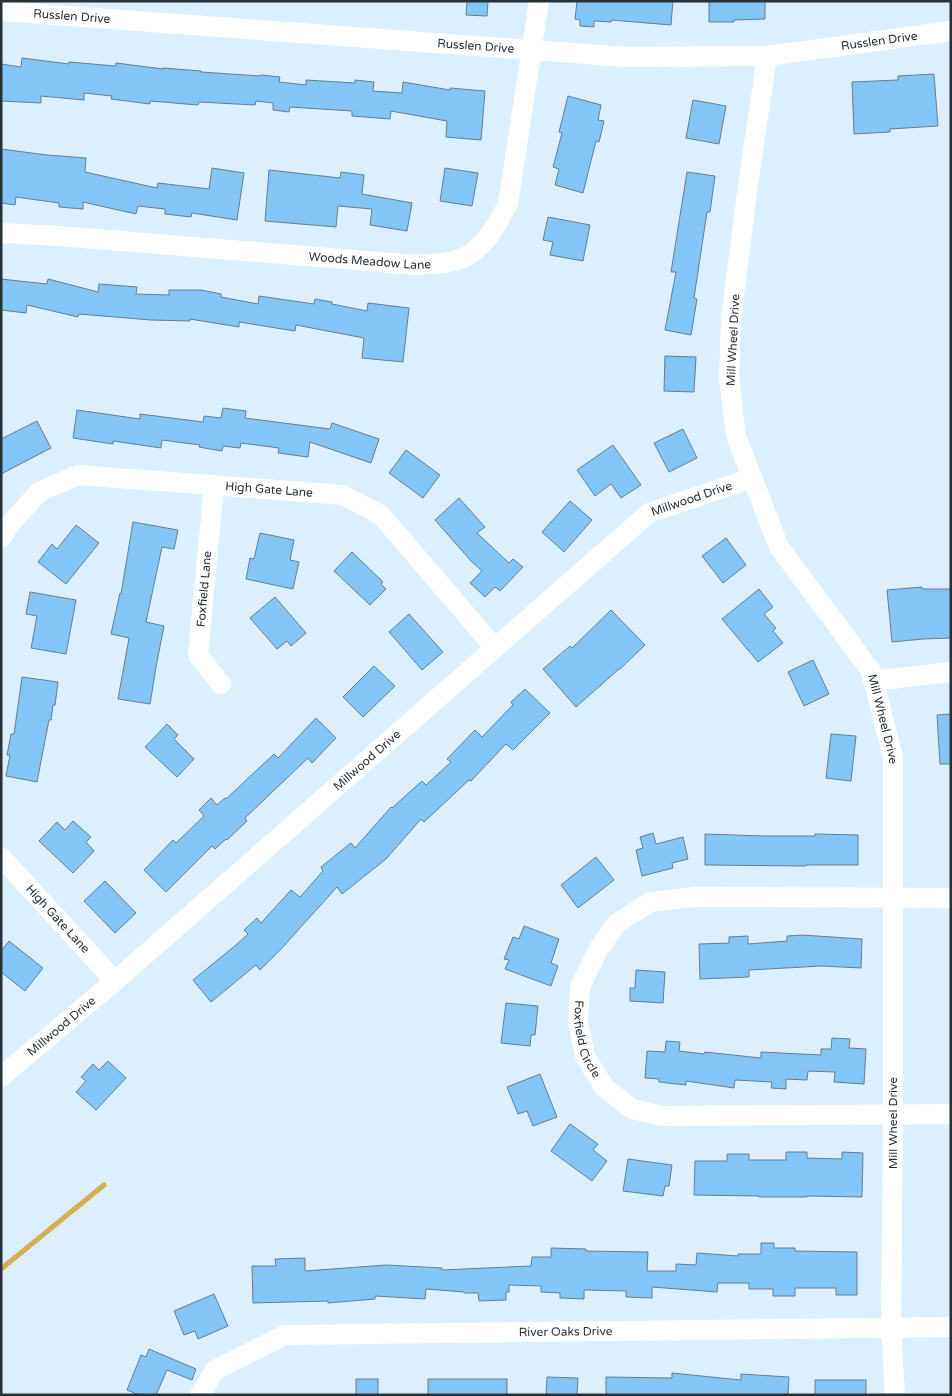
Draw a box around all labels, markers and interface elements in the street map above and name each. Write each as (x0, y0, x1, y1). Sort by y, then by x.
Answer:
street label: Russlen Drive (33, 6, 111, 26)
street label: Russlen Drive (840, 29, 919, 53)
street label: Russlen Drive (437, 36, 515, 56)
street label: Woods Meadow Lane (308, 249, 432, 272)
street label: Mill Wheel Drive (724, 293, 742, 386)
street label: Millwood Drive (649, 478, 734, 519)
street label: High Gate Lane (225, 479, 314, 500)
street label: Foxfield Lane (194, 550, 214, 628)
street label: Mill Wheel Drive (865, 673, 900, 764)
street label: Millwood Drive (330, 727, 404, 793)
street label: High Gate Lane (23, 882, 93, 956)
street label: Millwood Drive (24, 993, 99, 1059)
street label: Foxfield Circle (571, 1000, 604, 1080)
street label: Mill Wheel Drive (886, 1077, 900, 1169)
street label: River Oaks Drive (519, 1324, 613, 1339)

